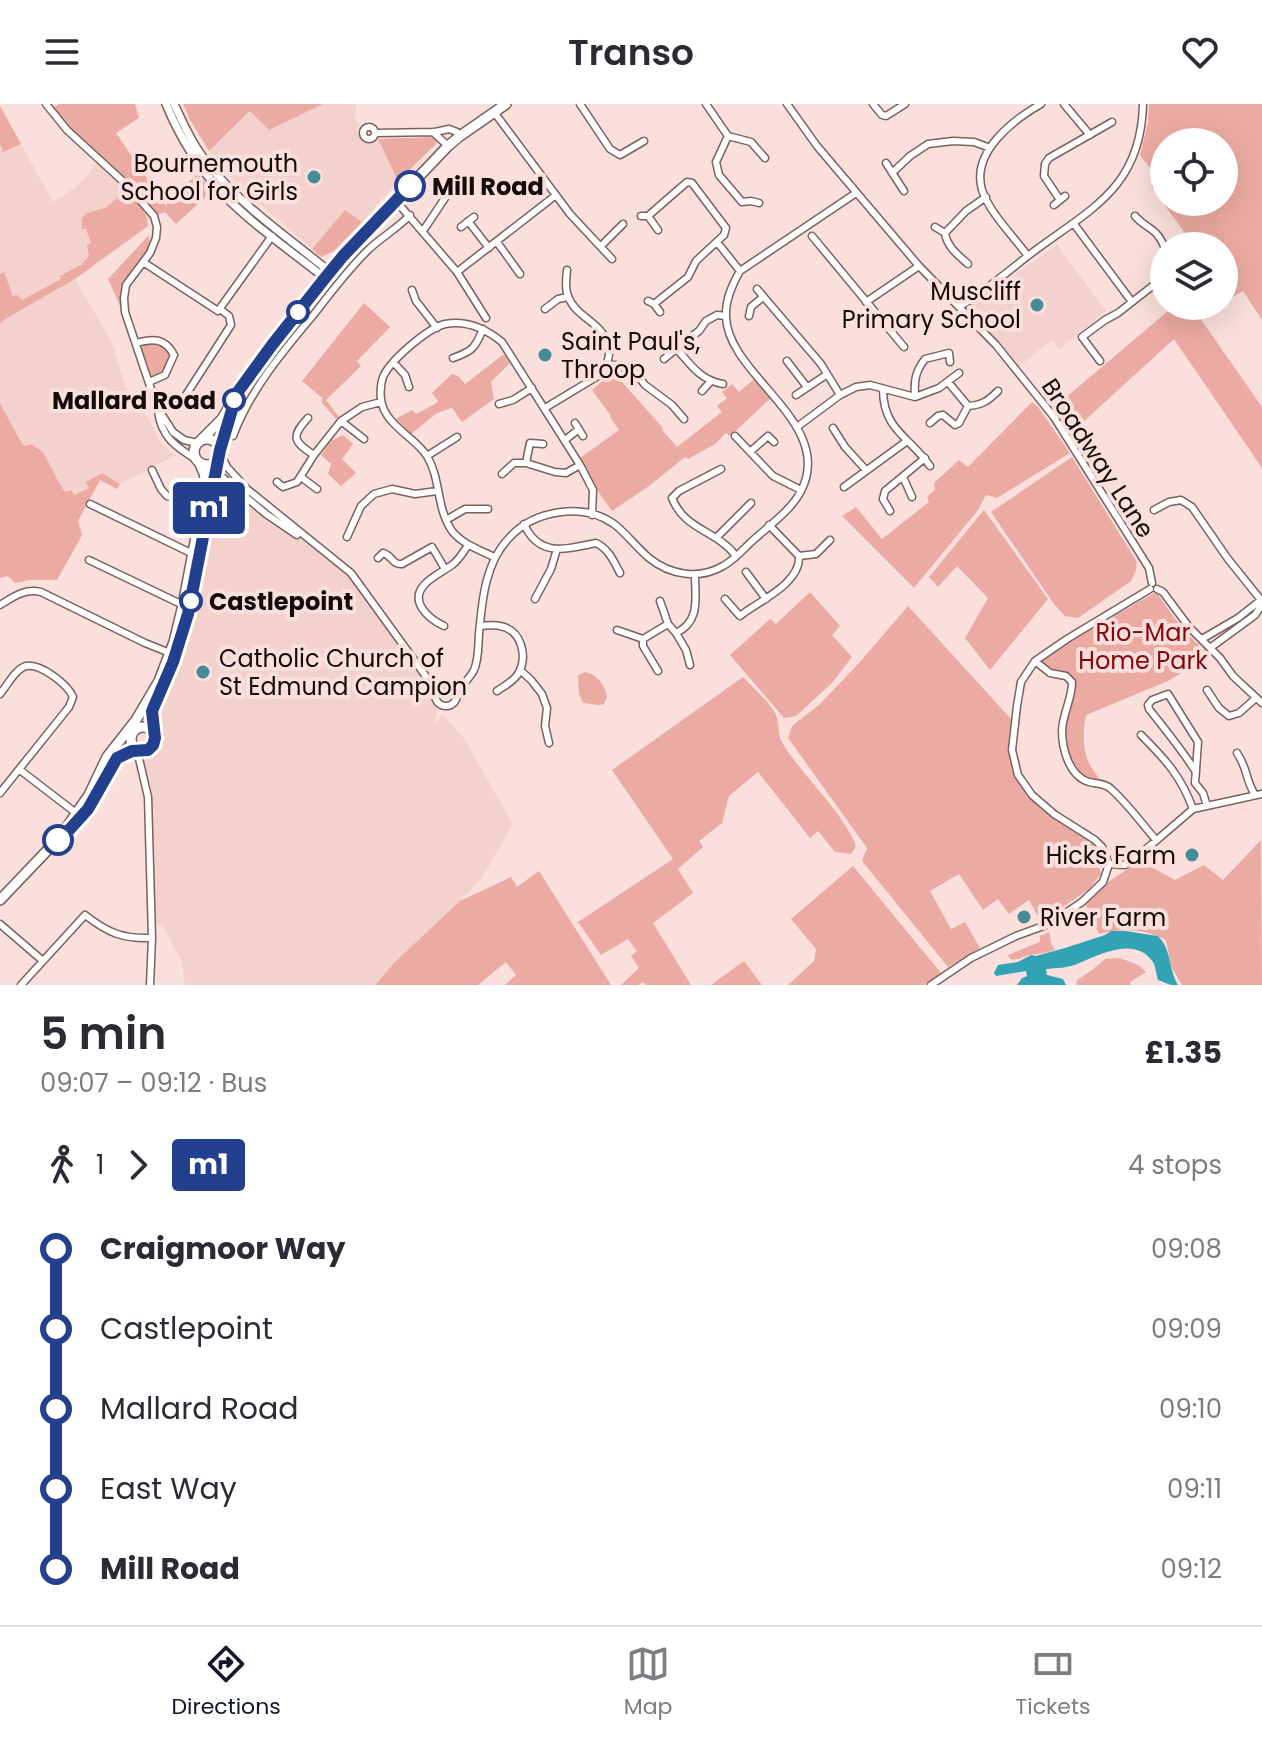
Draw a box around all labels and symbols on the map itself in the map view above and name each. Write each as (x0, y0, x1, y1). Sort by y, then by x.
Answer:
place label: Bournemouth School for Girls (120, 147, 298, 208)
marker: Bournemouth School for Girls (305, 168, 323, 186)
place label: Mill Road (432, 170, 544, 203)
marker: Mill Road (395, 171, 425, 201)
place label: Muscliff Primary School (842, 275, 1021, 336)
marker: Muscliff Primary School (1028, 296, 1046, 314)
unlabelled marker (287, 301, 309, 323)
place label: Saint Paul's, Throop (561, 325, 700, 386)
marker: Saint Paul's, Throop (536, 346, 554, 364)
street label: Broadway Lane (1034, 372, 1162, 544)
place label: Mallard Road (52, 384, 216, 417)
marker: Mallard Road (223, 389, 245, 411)
line badge: m1 (173, 482, 245, 534)
place label: Castlepoint (209, 585, 353, 618)
marker: Castlepoint (180, 590, 202, 612)
park label: Rio-Mar Home Park (1078, 616, 1208, 677)
place label: Catholic Church of St Edmund Campion (219, 642, 467, 703)
marker: Catholic Church of St Edmund Campion (194, 663, 212, 681)
unlabelled marker (43, 825, 73, 855)
place label: Hicks Farm (1046, 839, 1176, 872)
marker: Hicks Farm (1183, 846, 1201, 864)
place label: River Farm (1040, 901, 1166, 934)
marker: River Farm (1015, 908, 1033, 926)

